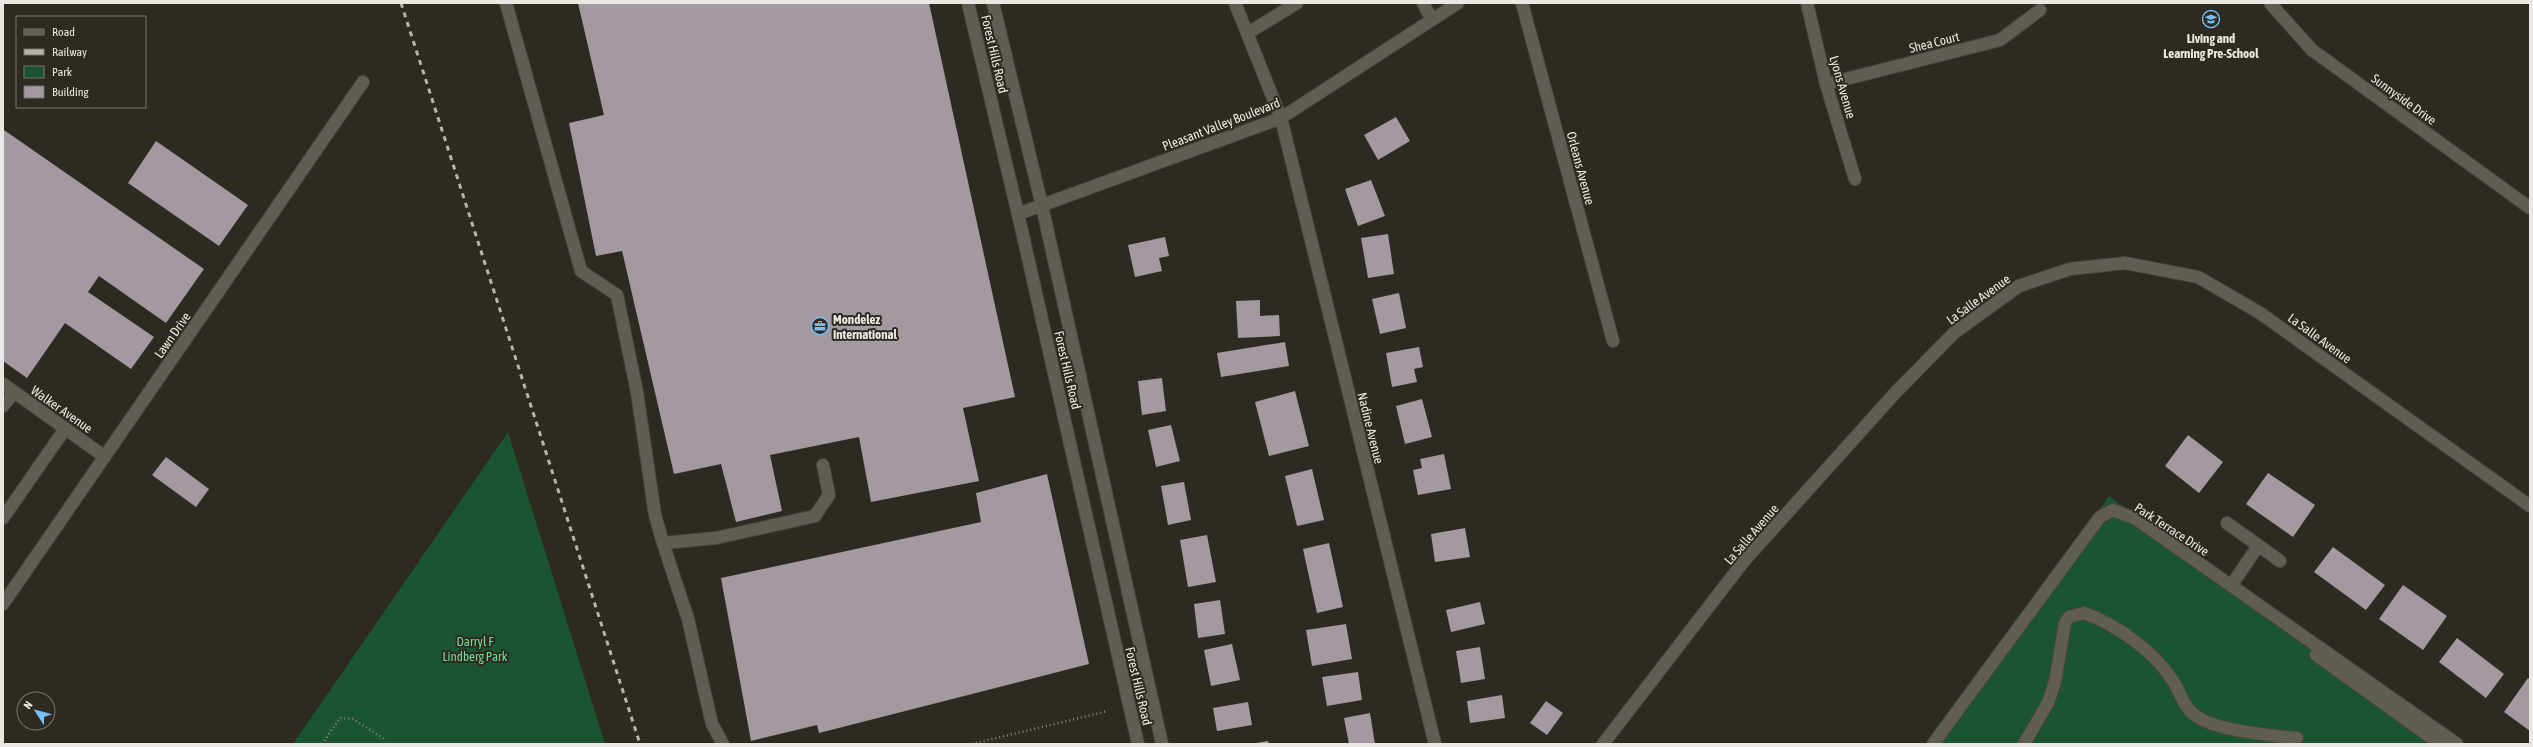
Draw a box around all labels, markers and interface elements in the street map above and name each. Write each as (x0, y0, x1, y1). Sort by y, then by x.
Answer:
school or university icon: Living and Learning Pre-School (2201, 9, 2221, 29)
street label: Forest Hills Road (978, 14, 1011, 95)
legend (16, 16, 146, 108)
text: Road (52, 25, 75, 39)
street label: Shea Court (1907, 29, 1961, 56)
place label: Living and Learning Pre-School (2163, 31, 2259, 61)
text: Railway (52, 45, 87, 59)
street label: Lyons Avenue (1826, 54, 1859, 120)
text: Park (52, 65, 73, 79)
street label: Sunnyside Drive (2368, 71, 2439, 128)
text: Building (52, 85, 90, 99)
street label: Pleasant Valley Boulevard (1160, 95, 1282, 154)
street label: Orleans Avenue (1564, 130, 1598, 207)
street label: La Salle Avenue (1944, 271, 2013, 327)
street label: Lawn Drive (151, 310, 194, 361)
street label: La Salle Avenue (2285, 310, 2354, 367)
place label: Mondelez International (833, 312, 898, 342)
office icon: Mondelez International (810, 316, 830, 336)
street label: Forest Hills Road (1051, 330, 1084, 411)
street label: Walker Avenue (28, 383, 95, 436)
street label: Nadine Avenue (1354, 391, 1387, 465)
street label: Park Terrace Drive (2132, 500, 2212, 559)
street label: La Salle Avenue (1721, 501, 1782, 567)
park label: Darryl F Lindberg Park (442, 634, 508, 664)
street label: Forest Hills Road (1122, 646, 1155, 727)
north arrow (16, 691, 56, 731)
text: N (21, 699, 35, 711)

